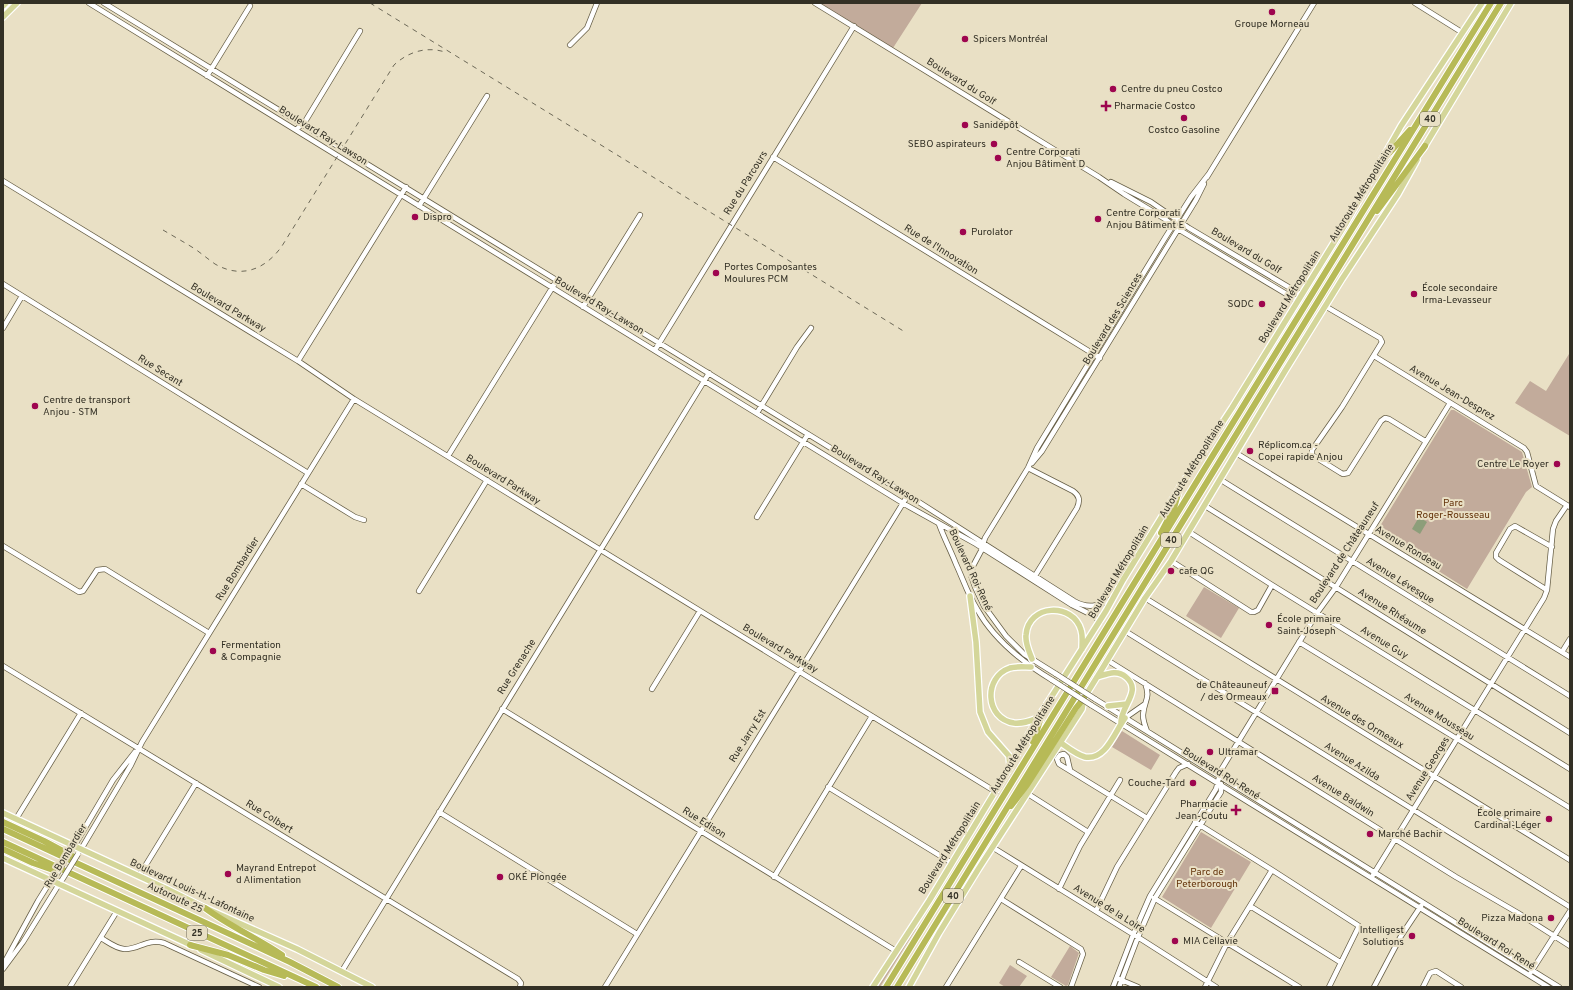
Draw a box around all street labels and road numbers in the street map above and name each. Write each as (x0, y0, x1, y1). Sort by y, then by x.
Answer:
street label: Boulevard du Golf (924, 55, 999, 109)
street label: Boulevard Ray-Lawson (276, 103, 370, 169)
road number: 40 (1420, 112, 1440, 126)
street label: Autoroute Métropolitaine (1327, 142, 1397, 244)
street label: Rue du Parcours (721, 148, 771, 218)
street label: Rue de l'Innovation (901, 222, 981, 278)
street label: Boulevard du Golf (1209, 225, 1284, 277)
street label: Boulevard Métropolitain (1256, 248, 1324, 346)
street label: Boulevard des Sciences (1080, 270, 1146, 367)
street label: Boulevard Ray-Lawson (552, 274, 646, 338)
street label: Boulevard Parkway (188, 280, 268, 336)
street label: Rue Secant (135, 352, 185, 390)
street label: Avenue Jean-Desprez (1407, 362, 1497, 424)
street label: Autoroute Métropolitaine (1157, 418, 1227, 520)
street label: Boulevard Ray-Lawson (828, 442, 922, 508)
street label: Boulevard Parkway (463, 452, 543, 508)
street label: Boulevard de Châteauneuf (1307, 499, 1383, 606)
street label: Boulevard Métropolitain (1086, 523, 1152, 621)
street label: Avenue Rondeau (1372, 523, 1444, 573)
street label: Boulevard Roi-René (945, 527, 995, 613)
road number: 40 (1161, 533, 1181, 547)
street label: Rue Bombardier (213, 535, 263, 603)
street label: Avenue Lévesque (1363, 555, 1437, 607)
street label: Avenue Rhéaume (1355, 586, 1429, 638)
street label: Boulevard Parkway (740, 621, 820, 677)
street label: Avenue Guy (1358, 624, 1410, 662)
street label: Rue Grenache (495, 637, 539, 697)
street label: Avenue Mousseau (1401, 690, 1477, 744)
street label: Avenue des Ormeaux (1318, 692, 1406, 752)
street label: Autoroute Métropolitaine (988, 694, 1058, 796)
street label: Rue Jarry Est (727, 707, 770, 765)
street label: Avenue Georges (1403, 734, 1453, 803)
street label: Avenue Azilda (1322, 740, 1382, 784)
street label: Boulevard Roi-René (1180, 745, 1262, 803)
street label: Avenue Baldwin (1309, 772, 1377, 820)
street label: Rue Colbert (243, 797, 295, 837)
street label: Boulevard Métropolitain (916, 799, 984, 897)
street label: Rue Edison (680, 804, 728, 842)
street label: Rue Bombardier (42, 821, 90, 891)
street label: Boulevard Louis-H.-Lafontaine (128, 856, 256, 926)
street label: Autoroute 25 (145, 879, 205, 917)
street label: Avenue de la Loire (1071, 882, 1147, 936)
road number: 40 (943, 889, 963, 903)
street label: Boulevard Roi-René (1455, 915, 1537, 973)
road number: 25 (187, 926, 207, 940)

